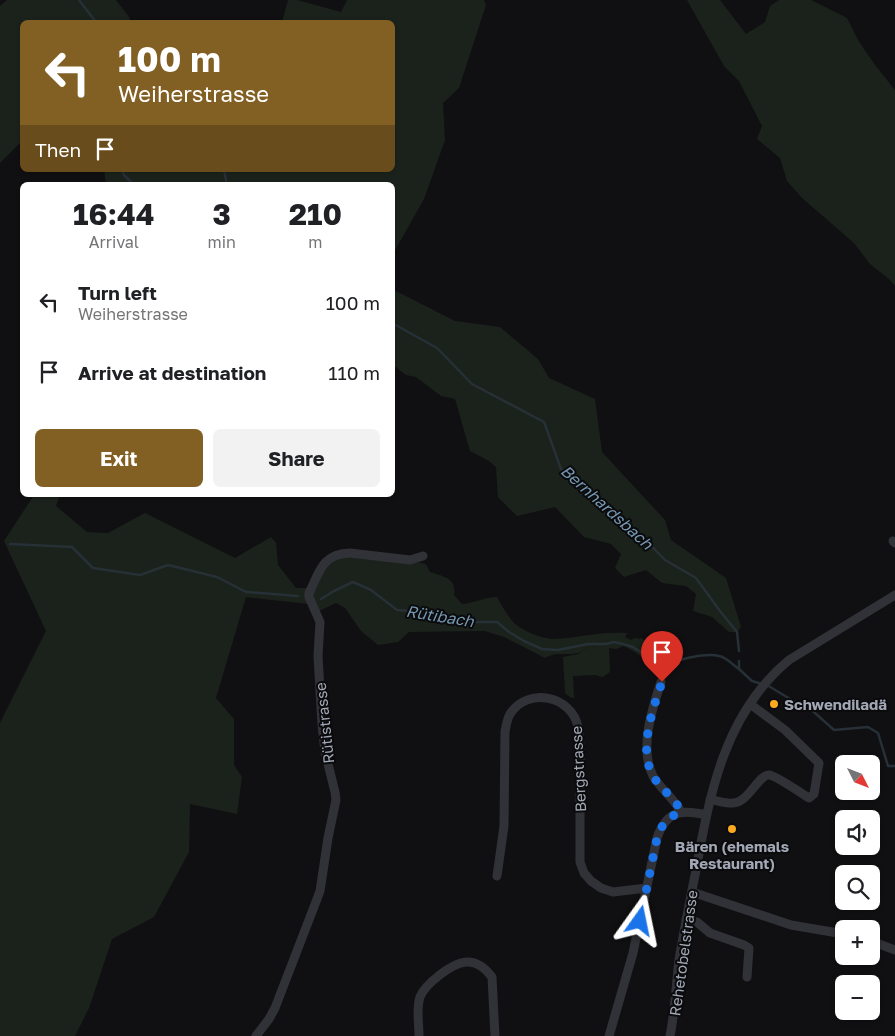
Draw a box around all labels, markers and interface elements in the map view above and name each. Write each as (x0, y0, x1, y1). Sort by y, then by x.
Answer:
text: 100 m (118, 38, 221, 80)
icon: left (35, 40, 100, 105)
text: Weiherstrasse (118, 80, 269, 107)
icon: arrive (91, 135, 119, 163)
text: Then (35, 138, 81, 161)
text: 16:44 (73, 196, 155, 232)
text: 3 (213, 196, 231, 232)
text: 210 (289, 196, 342, 232)
text: Arrival (89, 232, 139, 252)
text: min (208, 232, 236, 252)
text: m (308, 232, 322, 252)
text: Turn left (78, 281, 157, 304)
icon: left (35, 288, 63, 316)
text: 100 m (326, 291, 380, 314)
text: Weiherstrasse (78, 304, 188, 324)
icon: arrive (35, 358, 63, 386)
text: Arrive at destination (78, 361, 266, 384)
text: 110 m (328, 361, 380, 384)
button: Exit (35, 429, 203, 487)
button: Share (213, 429, 380, 487)
water label: Bernhardsbach (557, 460, 658, 554)
water label: Rütibach (405, 601, 476, 631)
pin (641, 631, 683, 682)
icon: arrive (648, 638, 676, 666)
street label: Rütistrasse (311, 681, 337, 765)
place label: Schwendiladä (784, 695, 887, 713)
marker: Schwendiladä (768, 698, 780, 710)
street label: Bergstrasse (567, 725, 589, 813)
north arrow (835, 755, 880, 800)
map controls (835, 755, 880, 1020)
button: sound (835, 810, 880, 855)
marker: Bären (ehemals Restaurant) (726, 823, 738, 835)
place label: Bären (ehemals Restaurant) (675, 837, 789, 872)
button: search (835, 865, 880, 910)
street label: Rehetobelstrasse (665, 889, 701, 1017)
position arrow (613, 894, 665, 946)
button: + (835, 920, 880, 965)
button: − (835, 975, 880, 1020)

